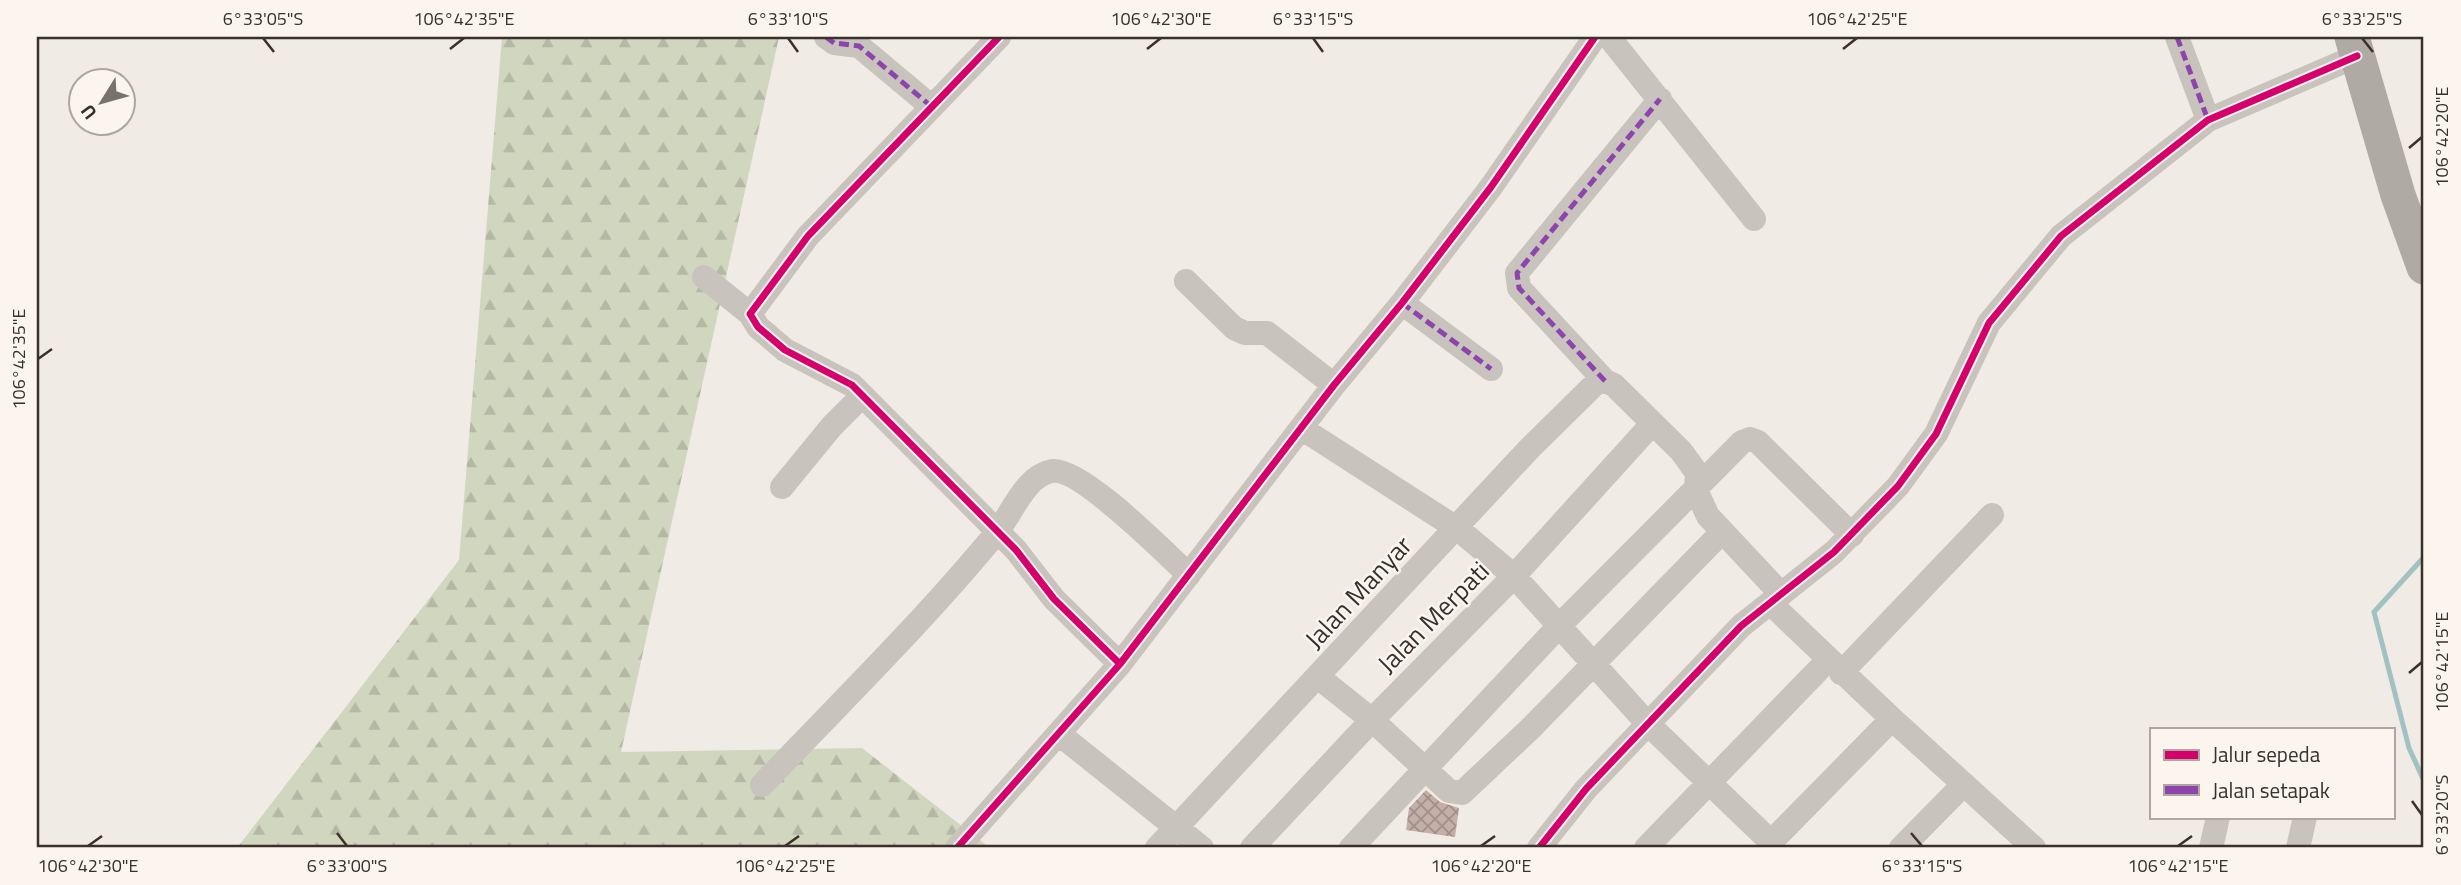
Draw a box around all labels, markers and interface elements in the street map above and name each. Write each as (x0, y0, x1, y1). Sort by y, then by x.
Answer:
text: 6°33'05"S (223, 5, 303, 32)
text: 106°42'35"E (413, 5, 515, 32)
text: 6°33'10"S (748, 5, 828, 32)
text: 106°42'30"E (1110, 5, 1212, 32)
text: 6°33'15"S (1273, 5, 1353, 32)
text: 106°42'25"E (1806, 5, 1908, 32)
text: 6°33'25"S (2322, 5, 2402, 32)
north arrow (66, 66, 136, 136)
text: 106°42'20"E (2428, 86, 2455, 188)
text: U (73, 99, 103, 126)
text: 106°42'35"E (5, 308, 32, 410)
street label: Jalan Manyar (1295, 527, 1421, 657)
street label: Jalan Merpati (1368, 552, 1498, 682)
text: 106°42'15"E (2428, 611, 2455, 713)
legend (2150, 728, 2394, 818)
text: Jalur sepeda (2212, 738, 2321, 770)
text: Jalan setapak (2212, 774, 2330, 806)
text: 6°33'20"S (2428, 775, 2455, 855)
text: 106°42'30"E (37, 852, 139, 879)
text: 6°33'00"S (307, 852, 387, 879)
text: 106°42'25"E (734, 852, 836, 879)
text: 106°42'20"E (1430, 852, 1532, 879)
text: 6°33'15"S (1882, 852, 1962, 879)
text: 106°42'15"E (2127, 852, 2229, 879)

